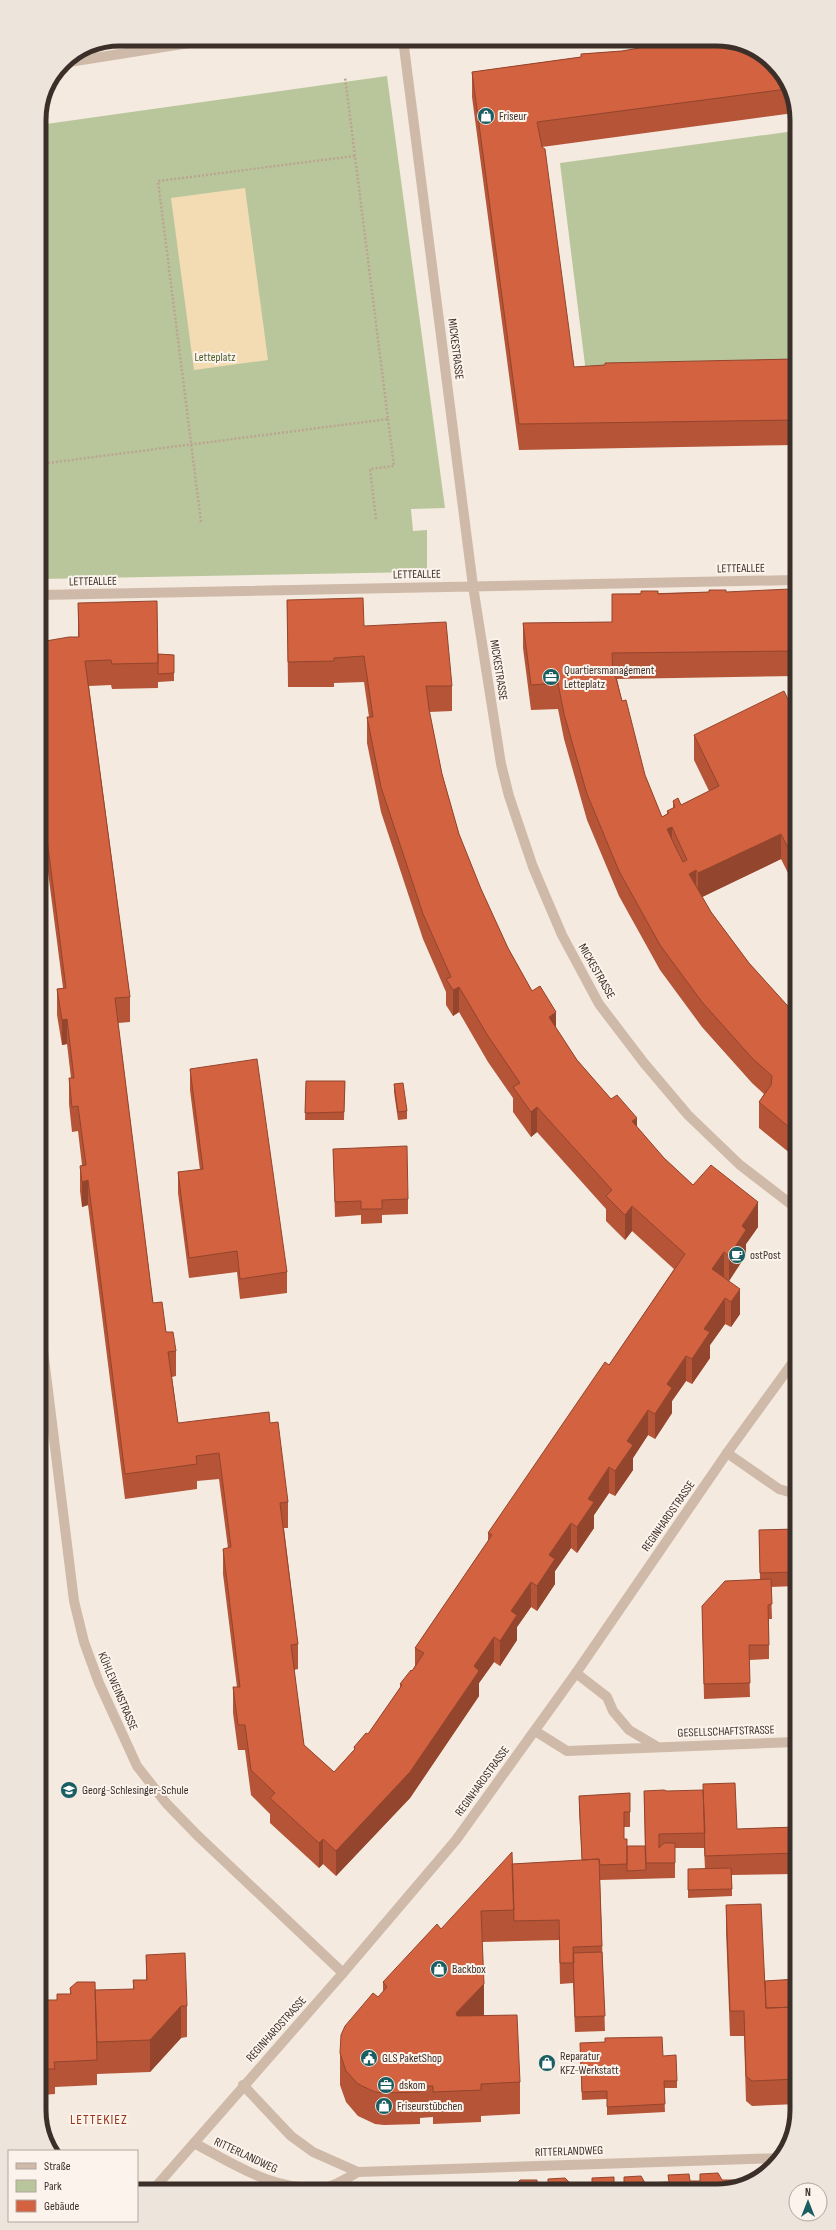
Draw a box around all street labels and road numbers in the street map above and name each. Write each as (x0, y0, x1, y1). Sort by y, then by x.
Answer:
street label: MICKESTRASSE (444, 318, 467, 380)
street label: LETTEALLEE (717, 561, 765, 576)
street label: LETTEALLEE (393, 567, 441, 582)
street label: LETTEALLEE (69, 574, 117, 589)
street label: MICKESTRASSE (486, 639, 511, 702)
street label: MICKESTRASSE (575, 941, 618, 1002)
street label: REGINHARDSTRASSE (638, 1478, 698, 1555)
street label: KÜHLEWEINSTRASSE (94, 1650, 141, 1733)
street label: GESELLSCHAFTSTRASSE (677, 1722, 775, 1741)
street label: REGINHARDSTRASSE (452, 1743, 513, 1819)
street label: REGINHARDSTRASSE (243, 1993, 310, 2065)
street label: RITTERLANDWEG (212, 2134, 280, 2177)
street label: RITTERLANDWEG (535, 2143, 604, 2160)

